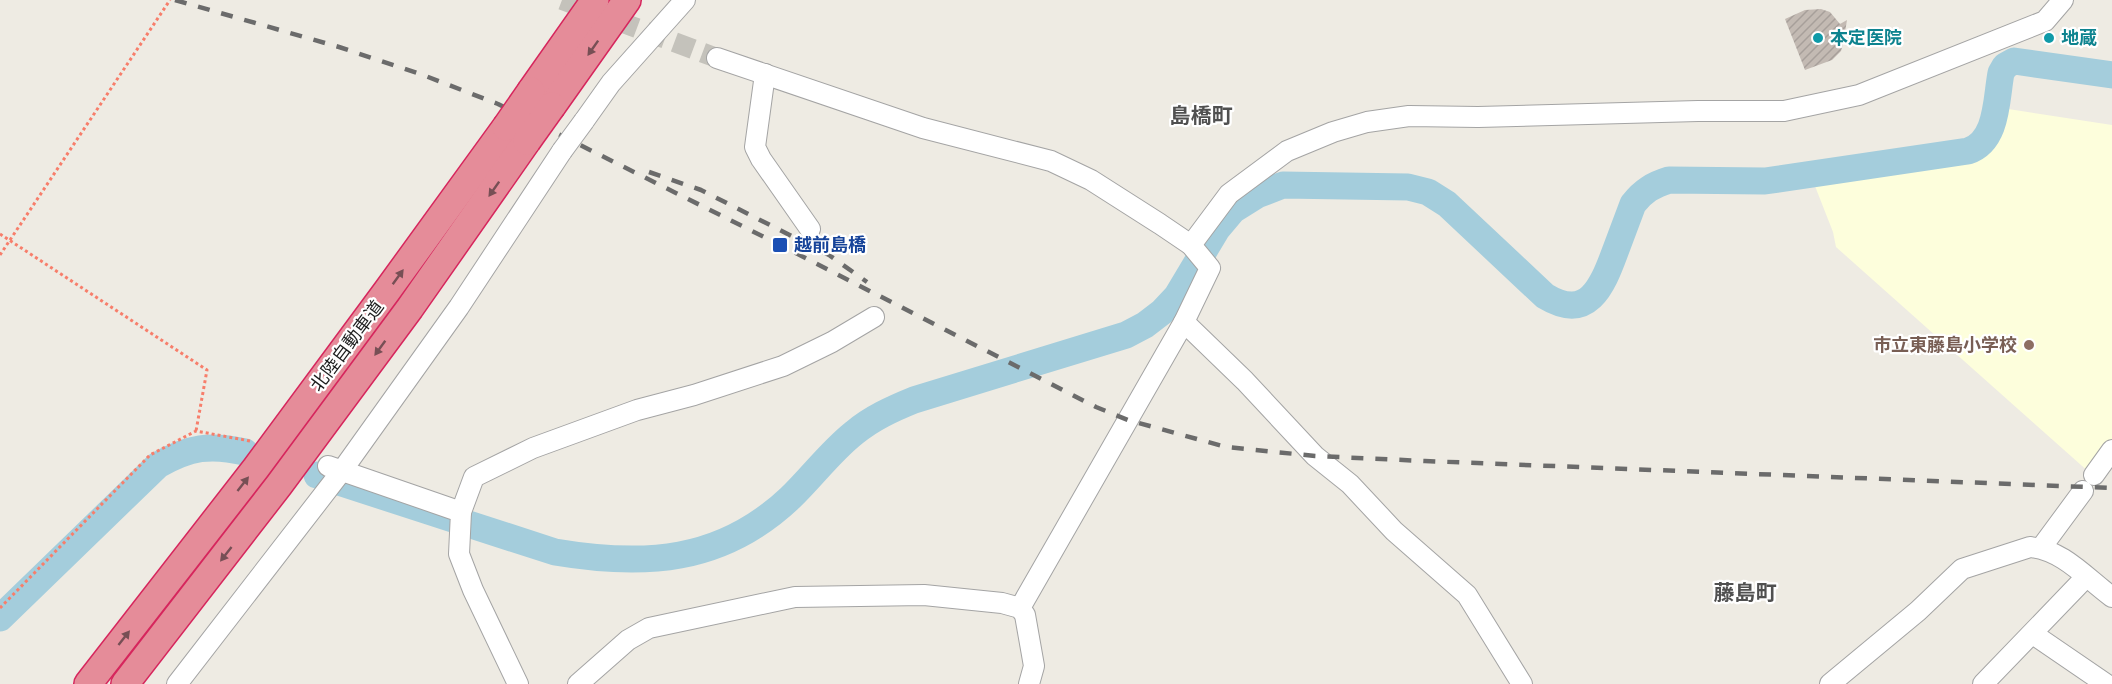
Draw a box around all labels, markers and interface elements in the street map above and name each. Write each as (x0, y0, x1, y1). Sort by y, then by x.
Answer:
place label: 本定医院 (1830, 27, 1902, 48)
place label: 地蔵 (2061, 27, 2097, 48)
marker: 本定医院 (1811, 31, 1825, 45)
marker: 地蔵 (2042, 31, 2056, 45)
one-way arrow (587, 39, 599, 55)
district label: 島橋町 (1170, 103, 1233, 128)
one-way arrow (488, 180, 500, 196)
place label: 越前島橋 (794, 234, 866, 255)
marker: 越前島橋 (771, 236, 789, 254)
one-way arrow (392, 269, 404, 285)
street label: 北陸自動車道 (306, 296, 387, 395)
place label: 市立東藤島小学校 (1873, 334, 2017, 355)
marker: 市立東藤島小学校 (2022, 338, 2036, 352)
one-way arrow (375, 340, 387, 355)
one-way arrow (237, 476, 249, 491)
one-way arrow (219, 546, 232, 562)
district label: 藤島町 (1714, 580, 1777, 605)
one-way arrow (118, 630, 130, 646)

